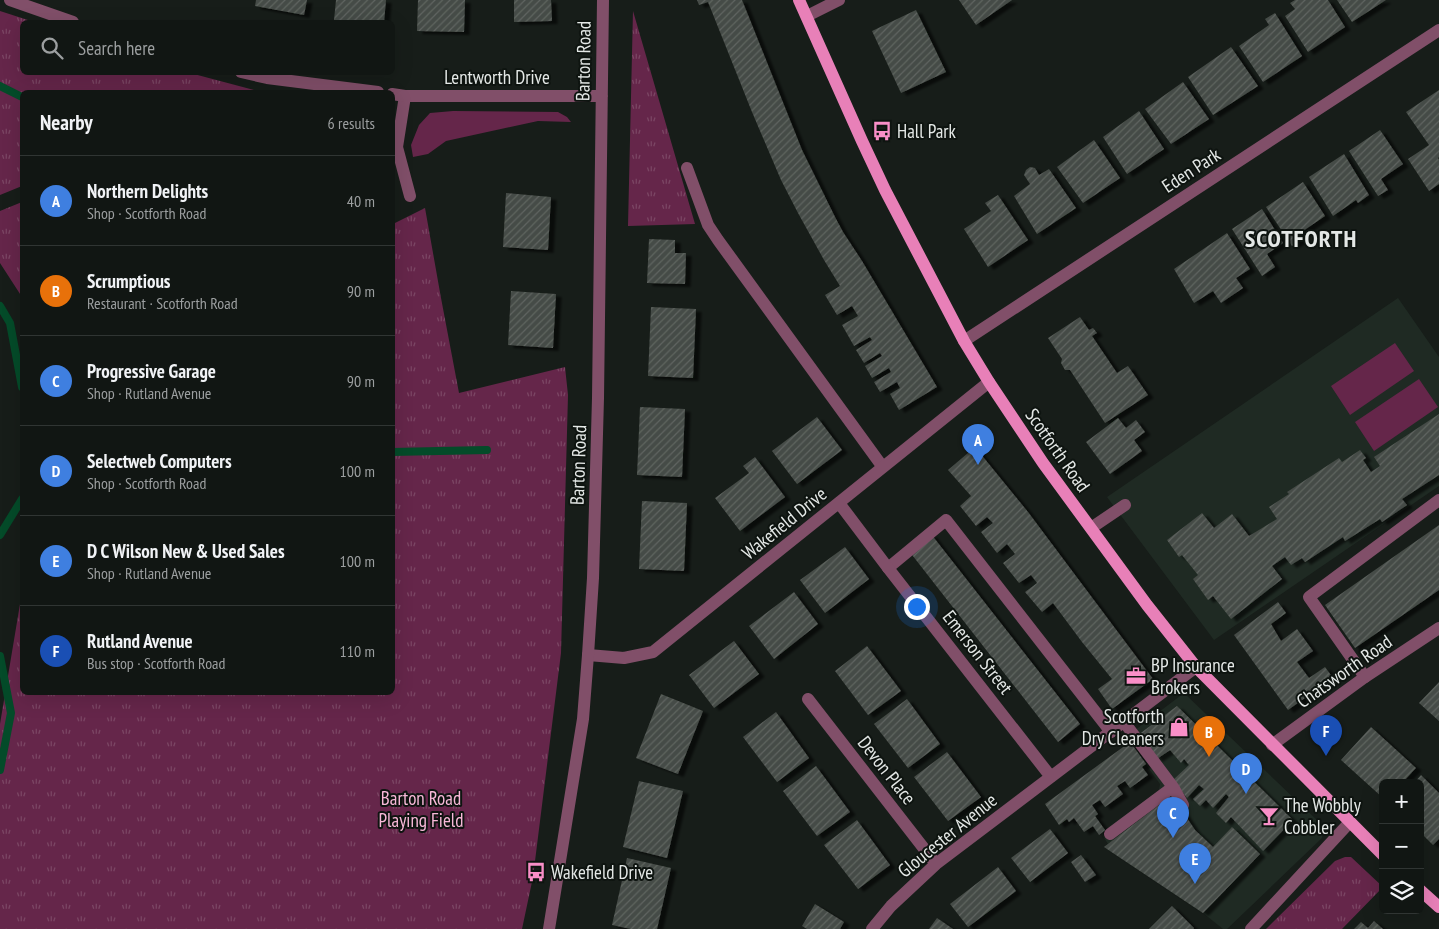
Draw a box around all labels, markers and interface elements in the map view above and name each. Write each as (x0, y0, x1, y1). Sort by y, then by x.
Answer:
search box (20, 20, 395, 75)
street label: Barton Road (570, 21, 596, 101)
icon: search (38, 34, 66, 62)
text: Search here (78, 36, 155, 60)
street label: Lentworth Drive (444, 65, 550, 89)
text: Nearby (40, 109, 93, 136)
text: 6 results (328, 113, 375, 133)
place label: Hall Park (897, 119, 957, 143)
bus stop icon: Hall Park (871, 120, 893, 142)
street label: Eden Park (1157, 142, 1225, 198)
text: Northern Delights (87, 179, 208, 203)
text: A (52, 191, 60, 211)
text: 40 m (347, 191, 375, 211)
text: Shop · Scotforth Road (87, 203, 206, 223)
district label: SCOTFORTH (1245, 223, 1357, 254)
text: Scrumptious (87, 269, 171, 293)
text: B (52, 281, 60, 301)
text: 90 m (347, 281, 375, 301)
text: Restaurant · Scotforth Road (87, 293, 238, 313)
text: Progressive Garage (87, 359, 216, 383)
text: C (52, 371, 60, 391)
text: 90 m (347, 371, 375, 391)
text: Shop · Rutland Avenue (87, 383, 211, 403)
street label: Scotforth Road (1020, 404, 1096, 496)
street label: Barton Road (565, 424, 591, 506)
pin: A (962, 424, 994, 465)
text: Selectweb Computers (87, 449, 232, 473)
text: D (52, 461, 60, 481)
text: 100 m (340, 461, 375, 481)
text: Shop · Scotforth Road (87, 473, 206, 493)
street label: Wakefield Drive (737, 481, 831, 564)
text: D C Wilson New & Used Sales (87, 539, 285, 563)
text: E (53, 551, 59, 571)
text: 100 m (340, 551, 375, 571)
text: Shop · Rutland Avenue (87, 563, 211, 583)
your location (904, 594, 930, 620)
street label: Emerson Street (938, 605, 1019, 699)
text: Rutland Avenue (87, 629, 193, 653)
street label: Chatsworth Road (1292, 629, 1396, 713)
text: F (53, 641, 59, 661)
text: 110 m (340, 641, 375, 661)
text: Bus stop · Scotforth Road (87, 653, 225, 673)
place label: BP Insurance Brokers (1151, 653, 1235, 699)
office icon: BP Insurance Brokers (1125, 665, 1147, 687)
place label: Scotforth Dry Cleaners (1082, 704, 1164, 750)
pin: F (1310, 715, 1342, 756)
shop icon: Scotforth Dry Cleaners (1168, 716, 1190, 738)
pin: B (1193, 716, 1225, 757)
street label: Devon Place (853, 731, 921, 809)
pin: D (1230, 753, 1262, 794)
map controls (1379, 779, 1424, 914)
button: + (1379, 779, 1424, 824)
park label: Barton Road Playing Field (379, 786, 463, 832)
street label: Gloucester Avenue (893, 788, 1002, 882)
place label: The Wobbly Cobbler (1284, 793, 1362, 839)
pin: C (1157, 797, 1189, 838)
bar icon: The Wobbly Cobbler (1258, 805, 1280, 827)
button: − (1379, 824, 1424, 869)
pin: E (1179, 843, 1211, 884)
place label: Wakefield Drive (551, 860, 653, 884)
bus stop icon: Wakefield Drive (525, 861, 547, 883)
button: layers (1379, 869, 1424, 914)

